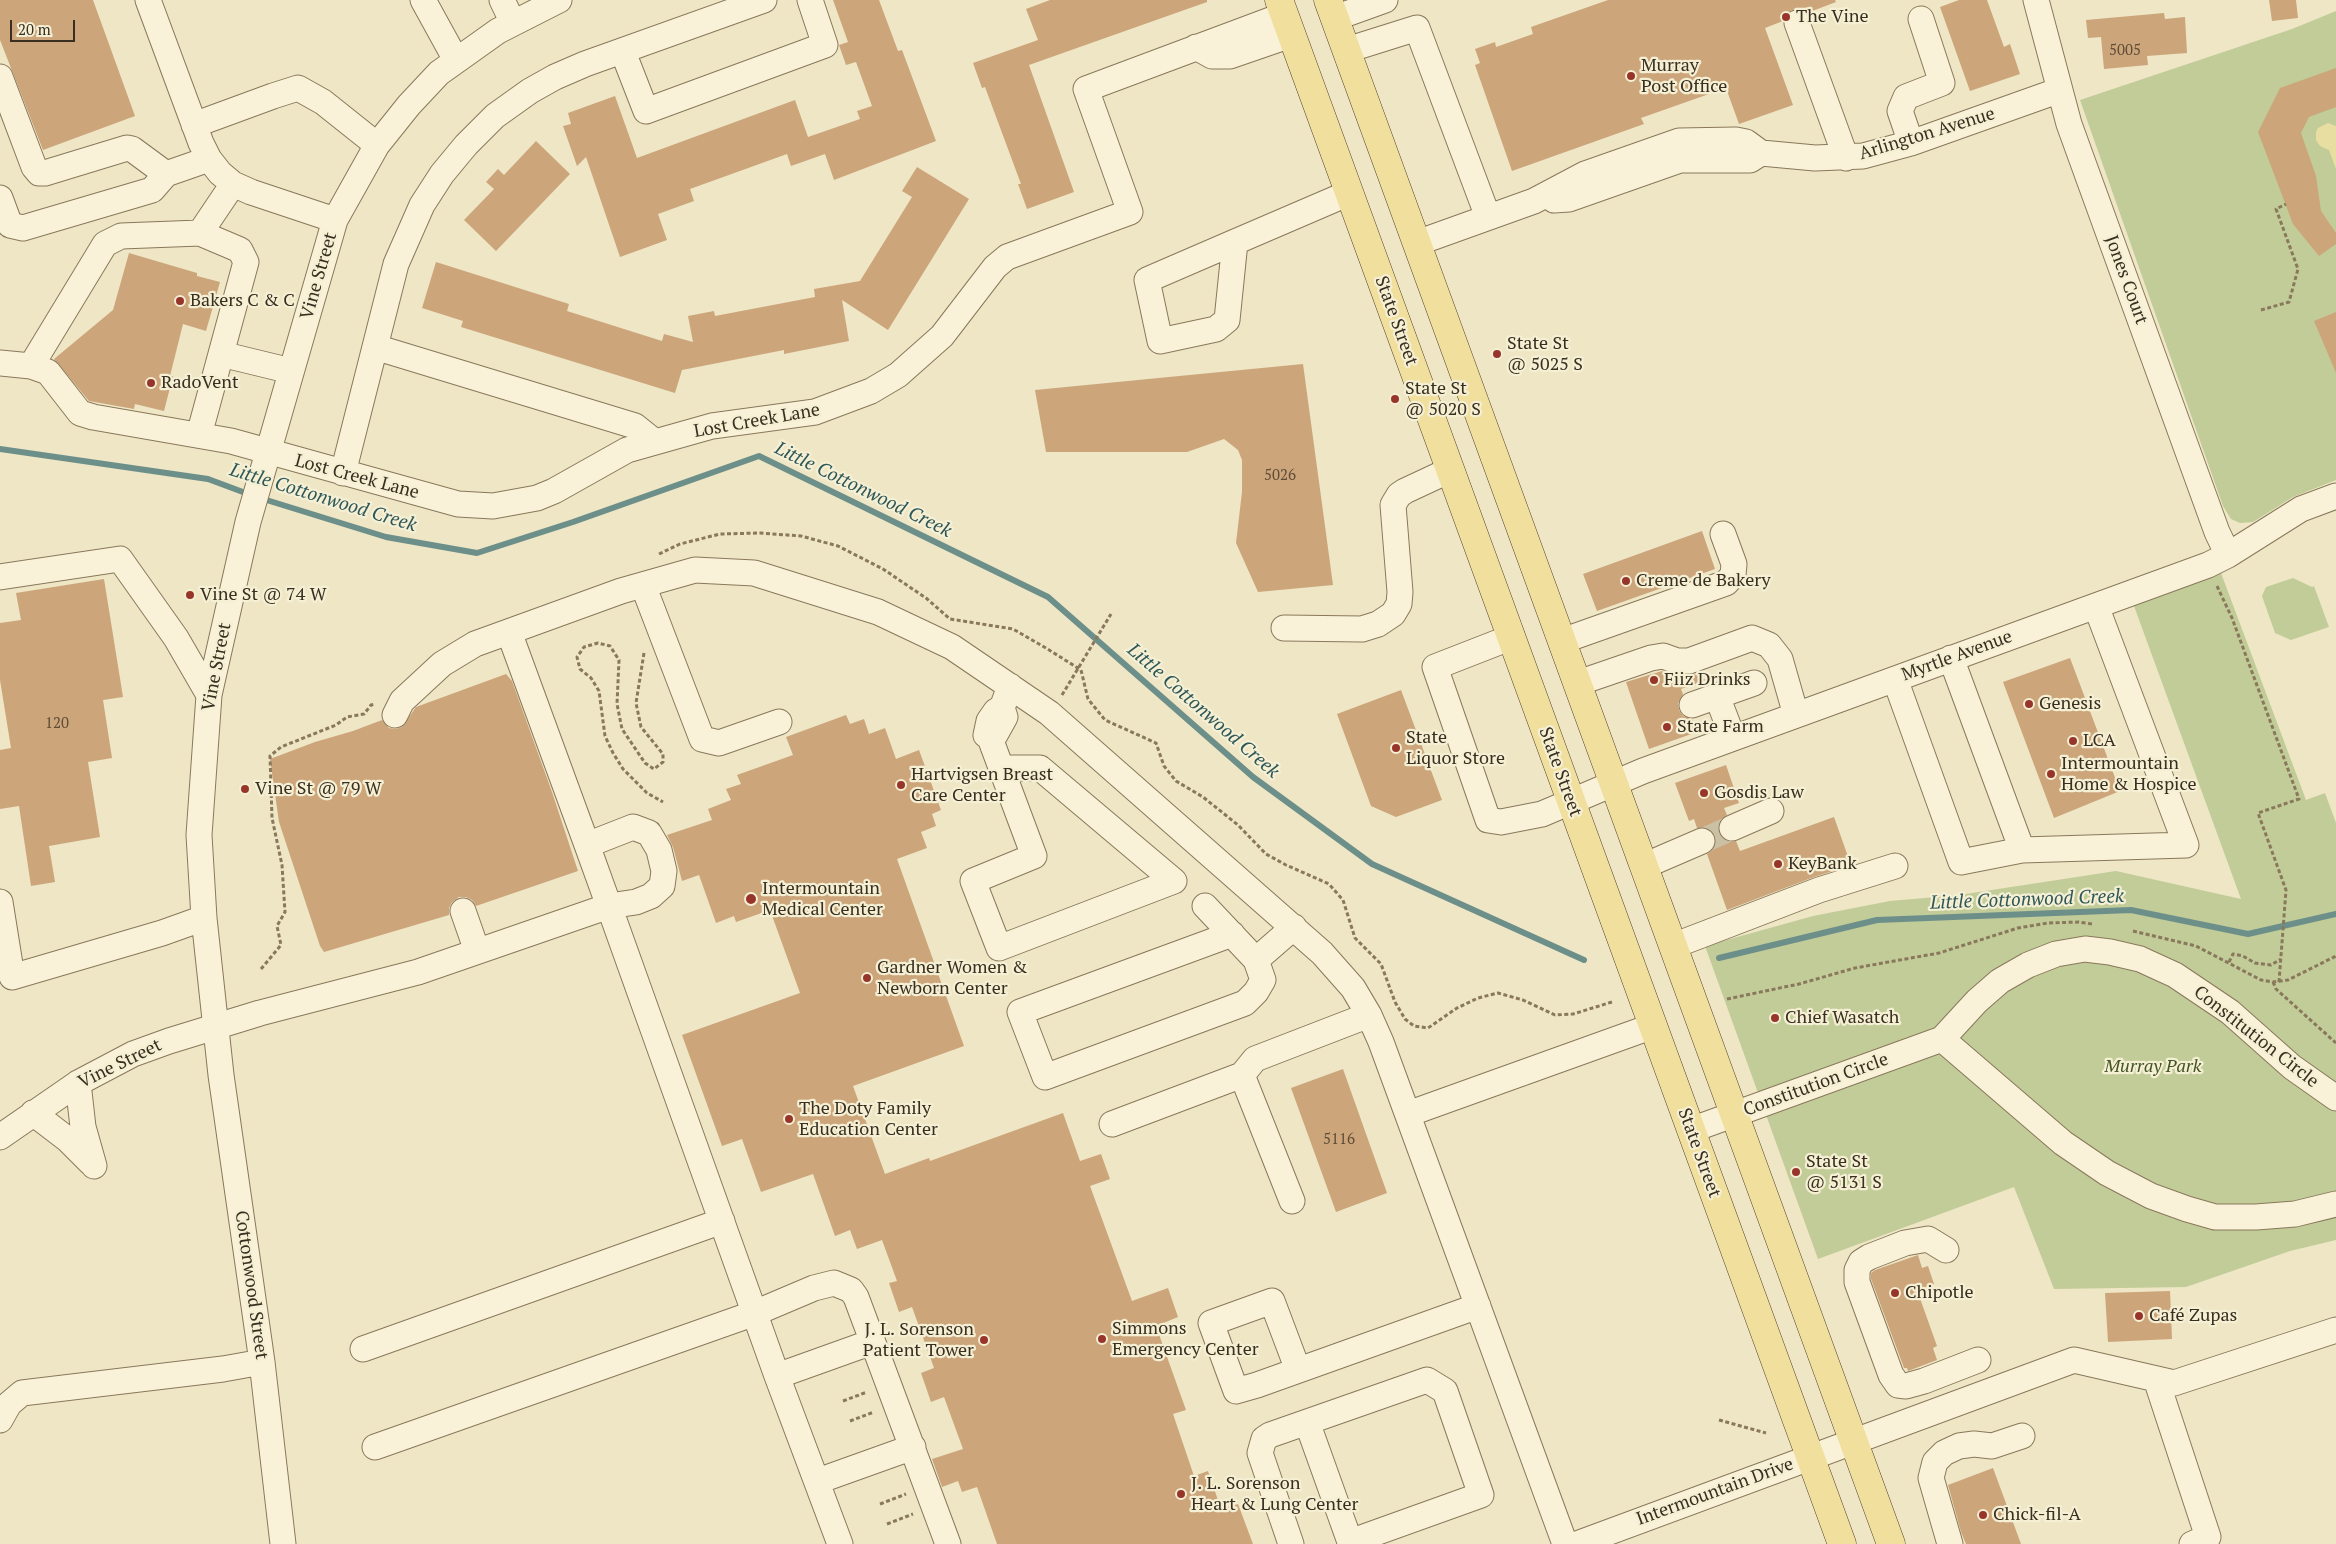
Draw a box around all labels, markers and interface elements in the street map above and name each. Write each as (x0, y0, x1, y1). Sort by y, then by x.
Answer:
place label: The Vine (1796, 6, 1869, 28)
scale bar (12, 10, 78, 42)
marker: The Vine (1780, 11, 1792, 23)
text: 20 m (18, 19, 51, 39)
house number: 5005 (2109, 42, 2141, 60)
place label: Murray Post Office (1641, 55, 1727, 98)
marker: Murray Post Office (1625, 70, 1637, 82)
street label: Arlington Avenue (1857, 103, 1997, 165)
street label: Vine Street (296, 230, 342, 322)
street label: Jones Court (2100, 233, 2152, 327)
street label: State Street (1370, 273, 1422, 369)
place label: Bakers C & C (190, 290, 295, 312)
marker: Bakers C & C (174, 295, 186, 307)
place label: State St @ 5025 S (1507, 333, 1583, 376)
marker: State St @ 5025 S (1491, 348, 1503, 360)
place label: RadoVent (161, 372, 239, 394)
marker: RadoVent (145, 377, 157, 389)
place label: State St @ 5020 S (1405, 378, 1481, 420)
marker: State St @ 5020 S (1389, 393, 1401, 405)
street label: Lost Creek Lane (692, 399, 822, 443)
water label: Little Cottonwood Creek (771, 437, 955, 543)
street label: Lost Creek Lane (293, 450, 421, 504)
water label: Little Cottonwood Creek (227, 459, 419, 537)
house number: 5026 (1264, 467, 1296, 485)
place label: Creme de Bakery (1636, 570, 1771, 592)
marker: Creme de Bakery (1620, 575, 1632, 587)
place label: Vine St @ 74 W (200, 584, 326, 606)
marker: Vine St @ 74 W (184, 589, 196, 601)
street label: Vine Street (198, 621, 236, 713)
street label: Myrtle Avenue (1899, 626, 2015, 686)
water label: Little Cottonwood Creek (1122, 639, 1284, 783)
place label: Fiiz Drinks (1664, 669, 1751, 691)
marker: Fiiz Drinks (1648, 674, 1660, 686)
place label: Genesis (2039, 693, 2101, 715)
marker: Genesis (2023, 698, 2035, 710)
house number: 120 (45, 715, 69, 733)
place label: State Farm (1677, 716, 1764, 738)
marker: State Farm (1661, 721, 1673, 733)
street label: State Street (1534, 724, 1586, 820)
place label: State Liquor Store (1406, 727, 1505, 770)
place label: LCA (2083, 730, 2116, 752)
marker: LCA (2067, 735, 2079, 747)
marker: State Liquor Store (1390, 742, 1402, 754)
place label: Intermountain Home & Hospice (2061, 753, 2197, 796)
place label: Hartvigsen Breast Care Center (911, 764, 1053, 806)
marker: Intermountain Home & Hospice (2045, 768, 2057, 780)
place label: Vine St @ 79 W (255, 778, 381, 800)
marker: Hartvigsen Breast Care Center (895, 779, 907, 791)
place label: Gosdis Law (1714, 782, 1804, 804)
marker: Vine St @ 79 W (239, 783, 251, 795)
marker: Gosdis Law (1698, 787, 1710, 799)
place label: KeyBank (1788, 853, 1857, 875)
marker: KeyBank (1772, 858, 1784, 870)
place label: Intermountain Medical Center (762, 878, 883, 921)
water label: Little Cottonwood Creek (1930, 885, 2124, 915)
marker: Intermountain Medical Center (744, 892, 758, 906)
place label: Gardner Women & Newborn Center (877, 957, 1027, 1000)
marker: Gardner Women & Newborn Center (861, 972, 873, 984)
street label: Constitution Circle (2189, 982, 2323, 1092)
place label: Chief Wasatch (1785, 1007, 1899, 1029)
marker: Chief Wasatch (1769, 1012, 1781, 1024)
street label: Vine Street (75, 1035, 165, 1093)
street label: Constitution Circle (1741, 1049, 1891, 1121)
park label: Murray Park (2105, 1056, 2201, 1078)
place label: The Doty Family Education Center (799, 1098, 938, 1140)
street label: State Street (1673, 1105, 1725, 1201)
marker: The Doty Family Education Center (783, 1113, 795, 1125)
house number: 5116 (1323, 1131, 1355, 1149)
place label: State St @ 5131 S (1806, 1151, 1882, 1194)
marker: State St @ 5131 S (1790, 1166, 1802, 1178)
street label: Cottonwood Street (230, 1209, 272, 1361)
place label: Chipotle (1905, 1282, 1974, 1304)
marker: Chipotle (1889, 1287, 1901, 1299)
place label: Café Zupas (2149, 1305, 2237, 1327)
marker: Café Zupas (2133, 1310, 2145, 1322)
place label: Simmons Emergency Center (1112, 1318, 1259, 1360)
place label: J. L. Sorenson Patient Tower (863, 1319, 974, 1362)
marker: Simmons Emergency Center (1096, 1333, 1108, 1345)
marker: J. L. Sorenson Patient Tower (978, 1334, 990, 1346)
street label: Intermountain Drive (1634, 1454, 1796, 1530)
place label: J. L. Sorenson Heart & Lung Center (1191, 1473, 1359, 1516)
marker: J. L. Sorenson Heart & Lung Center (1175, 1488, 1187, 1500)
place label: Chick-fil-A (1993, 1504, 2081, 1526)
marker: Chick-fil-A (1977, 1509, 1989, 1521)

